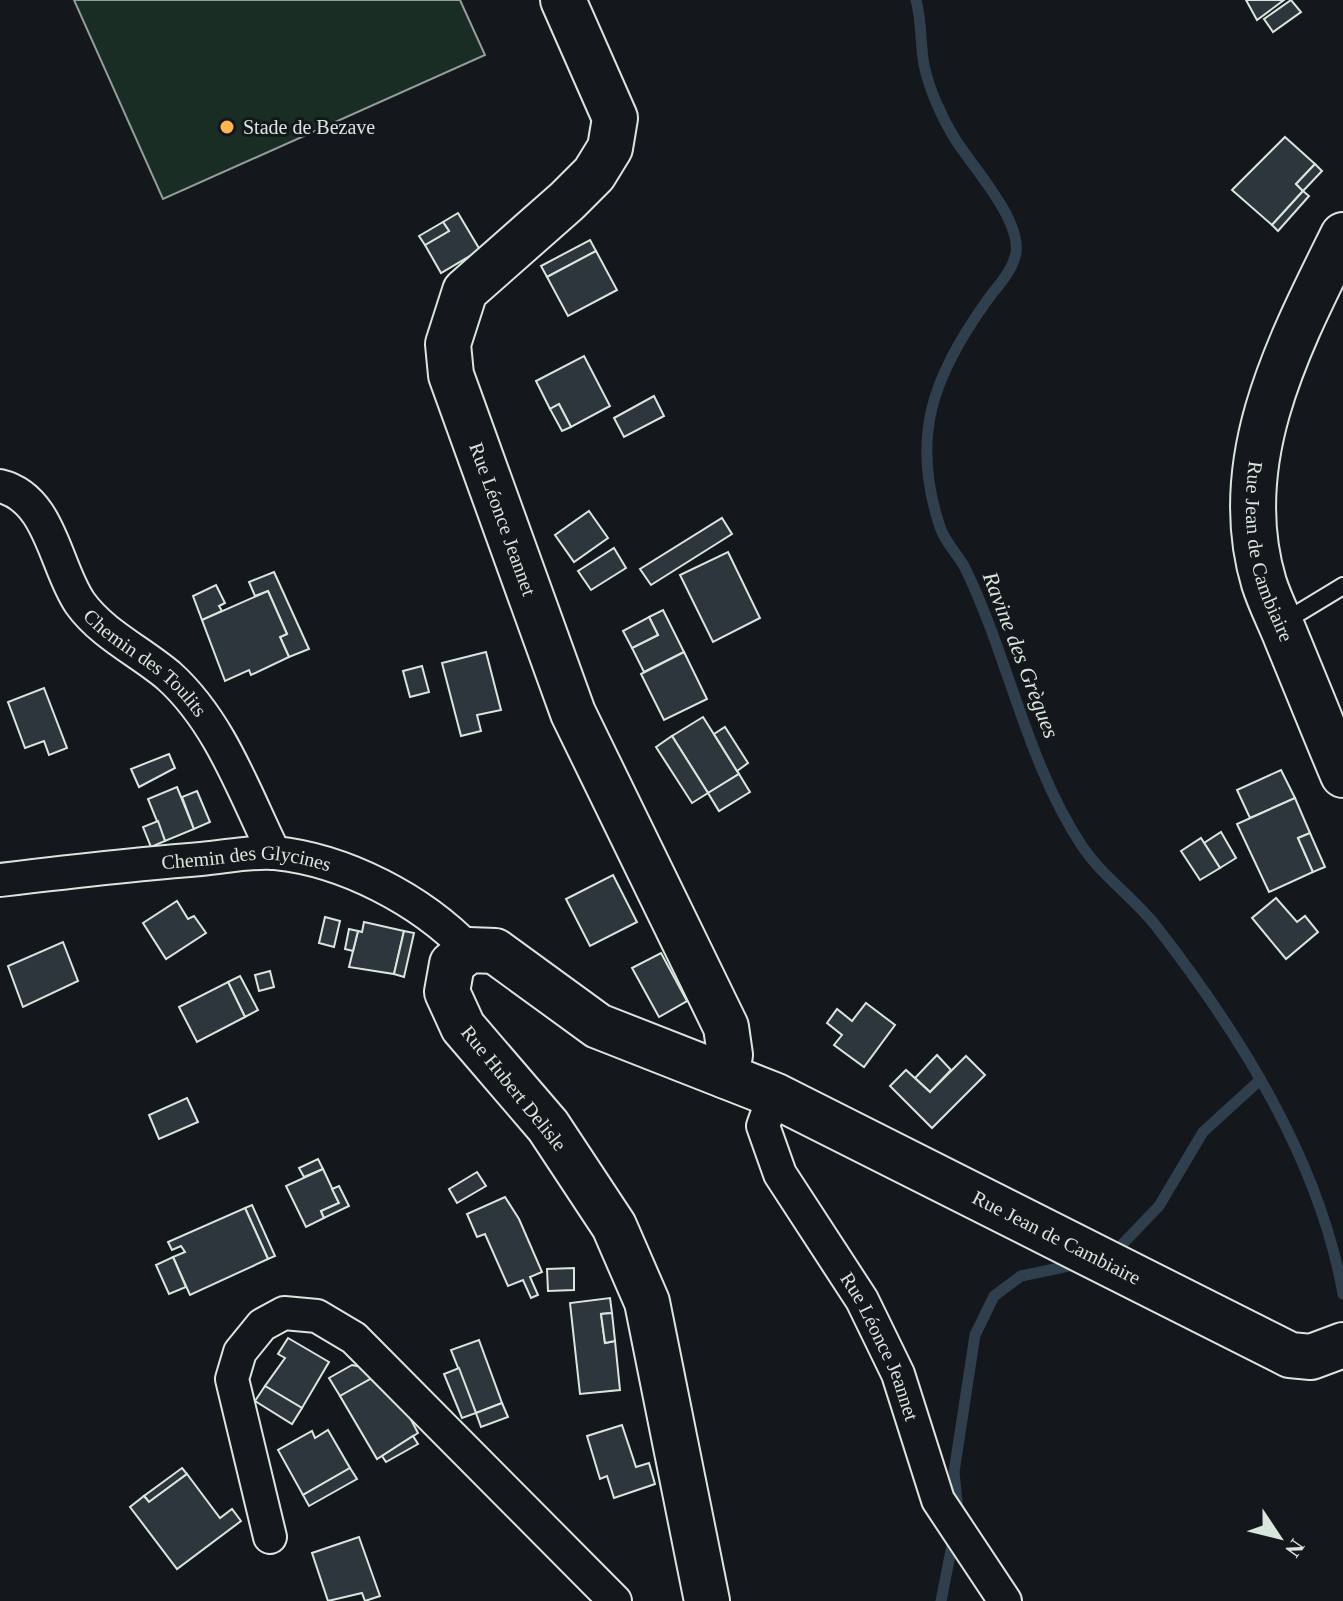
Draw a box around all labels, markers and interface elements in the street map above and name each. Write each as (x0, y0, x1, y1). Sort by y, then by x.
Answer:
place label: Stade de Bezave (243, 116, 375, 138)
marker: Stade de Bezave (218, 118, 236, 136)
street label: Rue Léonce Jeannet (465, 439, 541, 599)
street label: Rue Jean de Cambiaire (1242, 460, 1298, 645)
water label: Ravine des Grègues (977, 567, 1064, 742)
street label: Chemin des Toulits (79, 604, 212, 721)
street label: Chemin des Glycines (160, 841, 334, 875)
street label: Rue Hubert Delisle (457, 1021, 571, 1155)
street label: Rue Jean de Cambiaire (969, 1186, 1144, 1289)
street label: Rue Léonce Jeannet (836, 1268, 923, 1424)
north arrow (1239, 1497, 1319, 1577)
text: N (1280, 1535, 1310, 1562)

